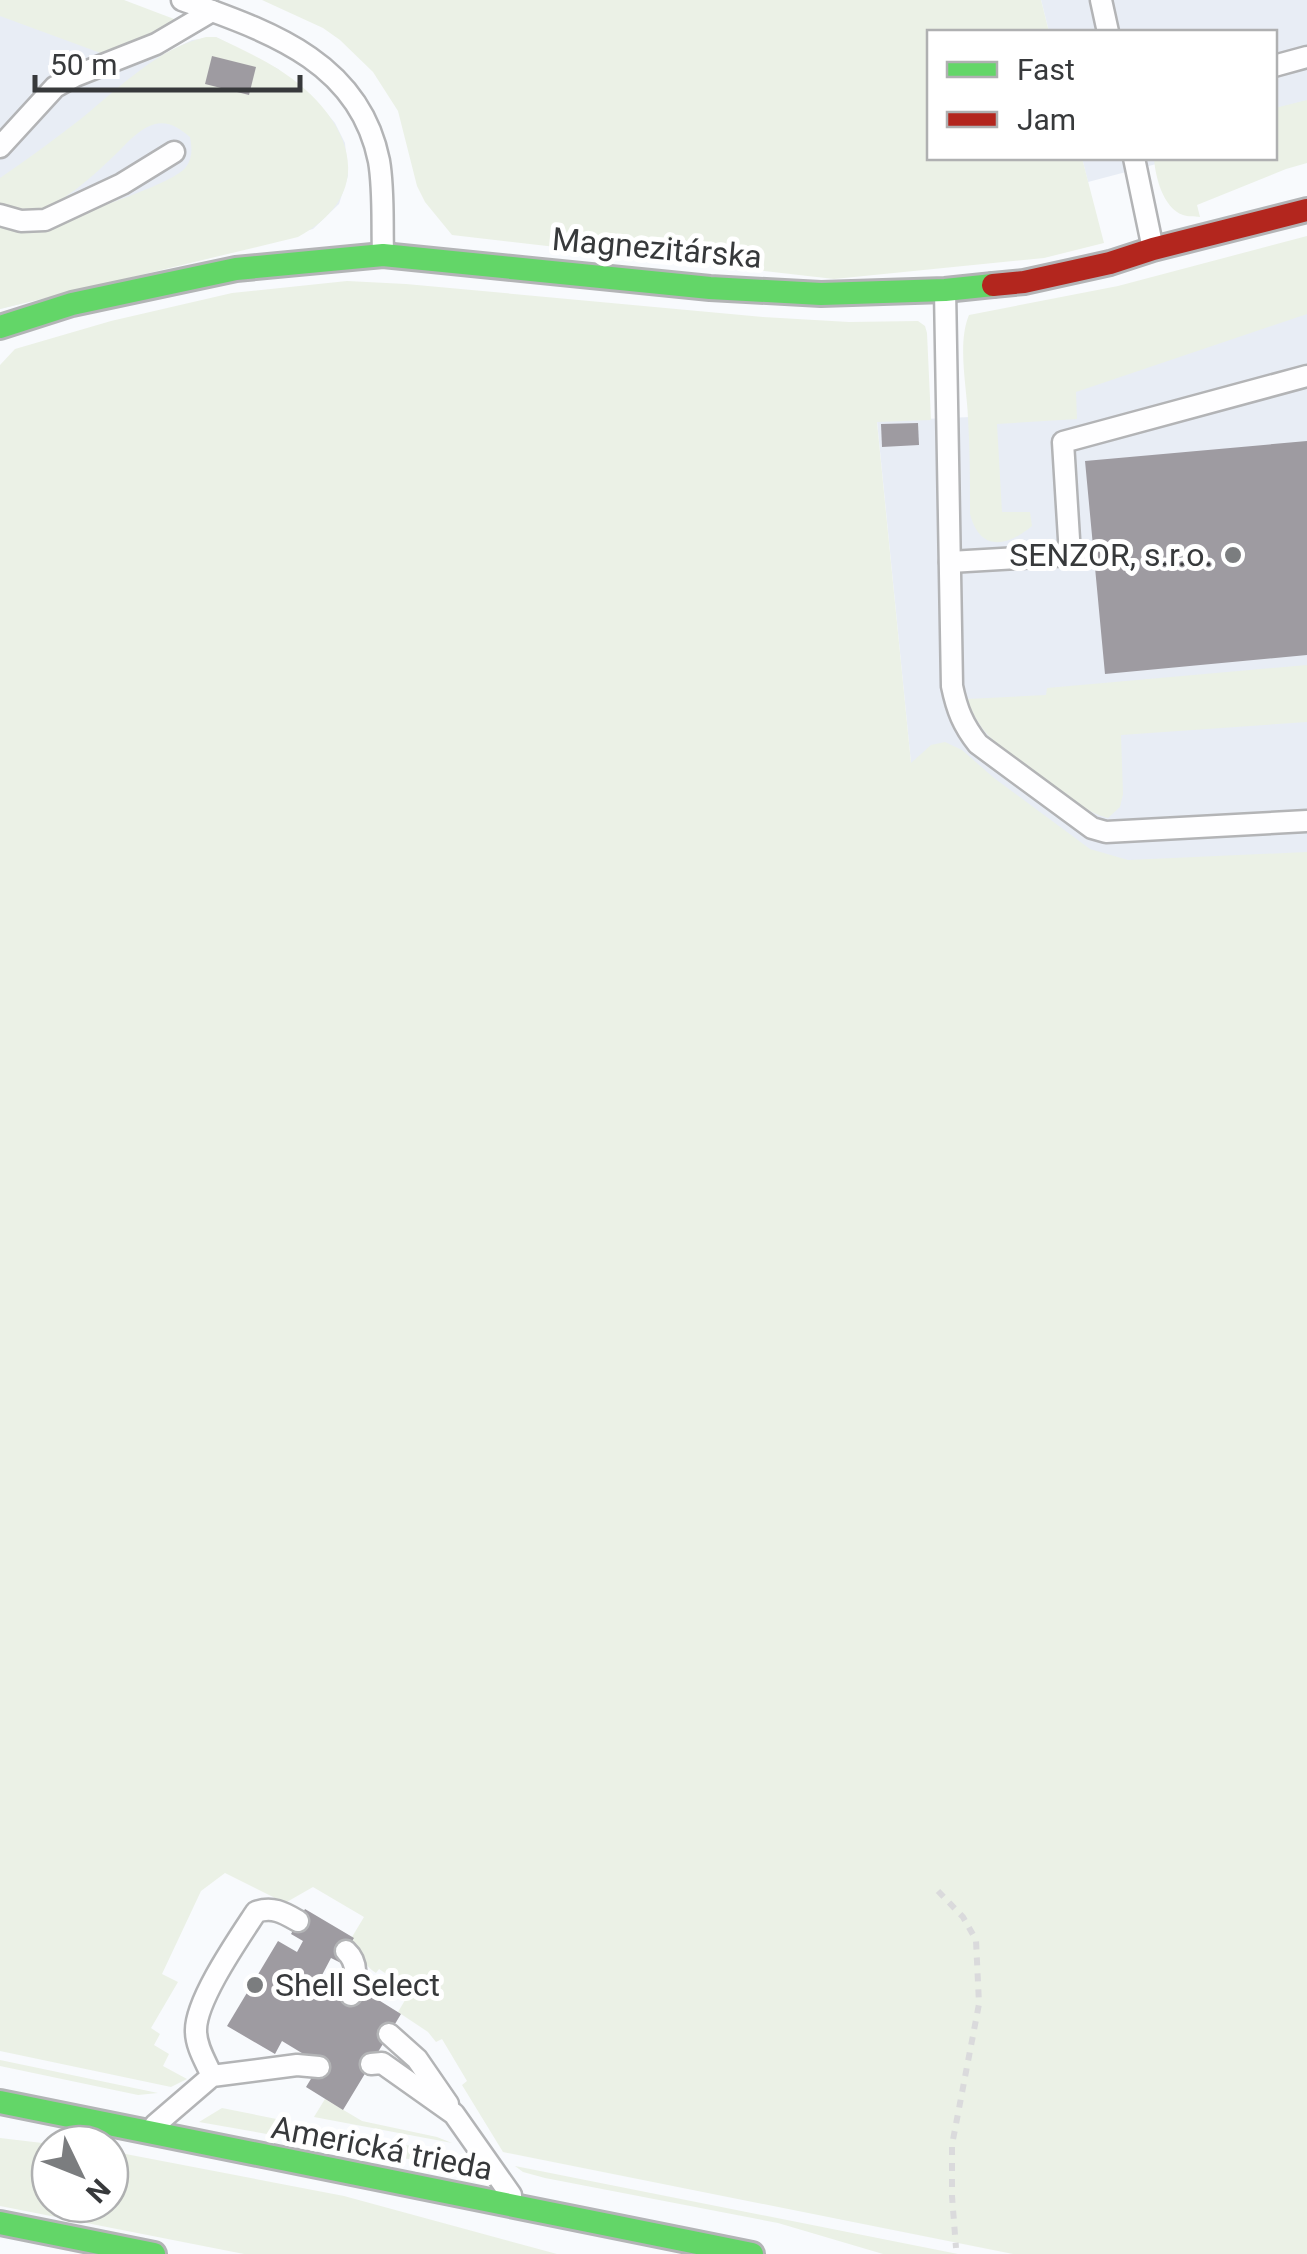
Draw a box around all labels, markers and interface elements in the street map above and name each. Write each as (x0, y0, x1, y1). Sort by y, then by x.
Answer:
scale bar (35, 30, 300, 92)
legend (927, 30, 1277, 160)
text: 50 m (50, 47, 117, 82)
text: Fast (1017, 52, 1075, 87)
text: Jam (1017, 102, 1076, 137)
street label: Magnezitárska (551, 220, 763, 276)
place label: SENZOR, s.r.o. (1009, 536, 1213, 574)
marker: SENZOR, s.r.o. (1222, 544, 1244, 566)
place label: Shell Select (275, 1966, 440, 2004)
marker: Shell Select (244, 1974, 266, 1996)
street label: Americká trieda (268, 2108, 496, 2188)
north arrow (30, 2124, 130, 2224)
text: N (79, 2172, 117, 2209)

